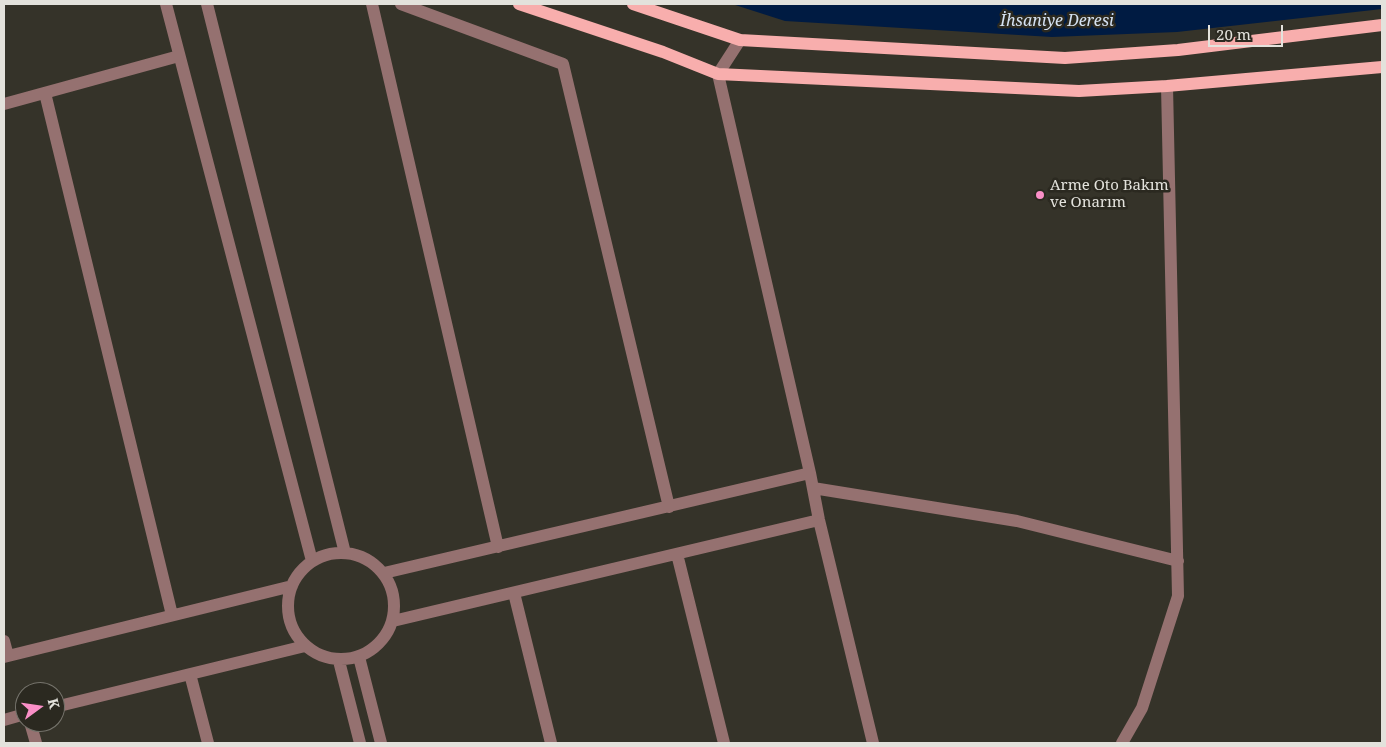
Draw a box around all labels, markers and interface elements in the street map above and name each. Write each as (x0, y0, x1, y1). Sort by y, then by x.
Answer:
water label: İhsaniye Deresi (1000, 11, 1114, 31)
scale bar (1211, 15, 1286, 47)
text: 20 m (1216, 24, 1251, 44)
place label: Arme Oto Bakım ve Onarım (1050, 177, 1169, 212)
marker: Arme Oto Bakım ve Onarım (1034, 189, 1046, 201)
north arrow (15, 682, 65, 732)
text: K (44, 696, 65, 711)

